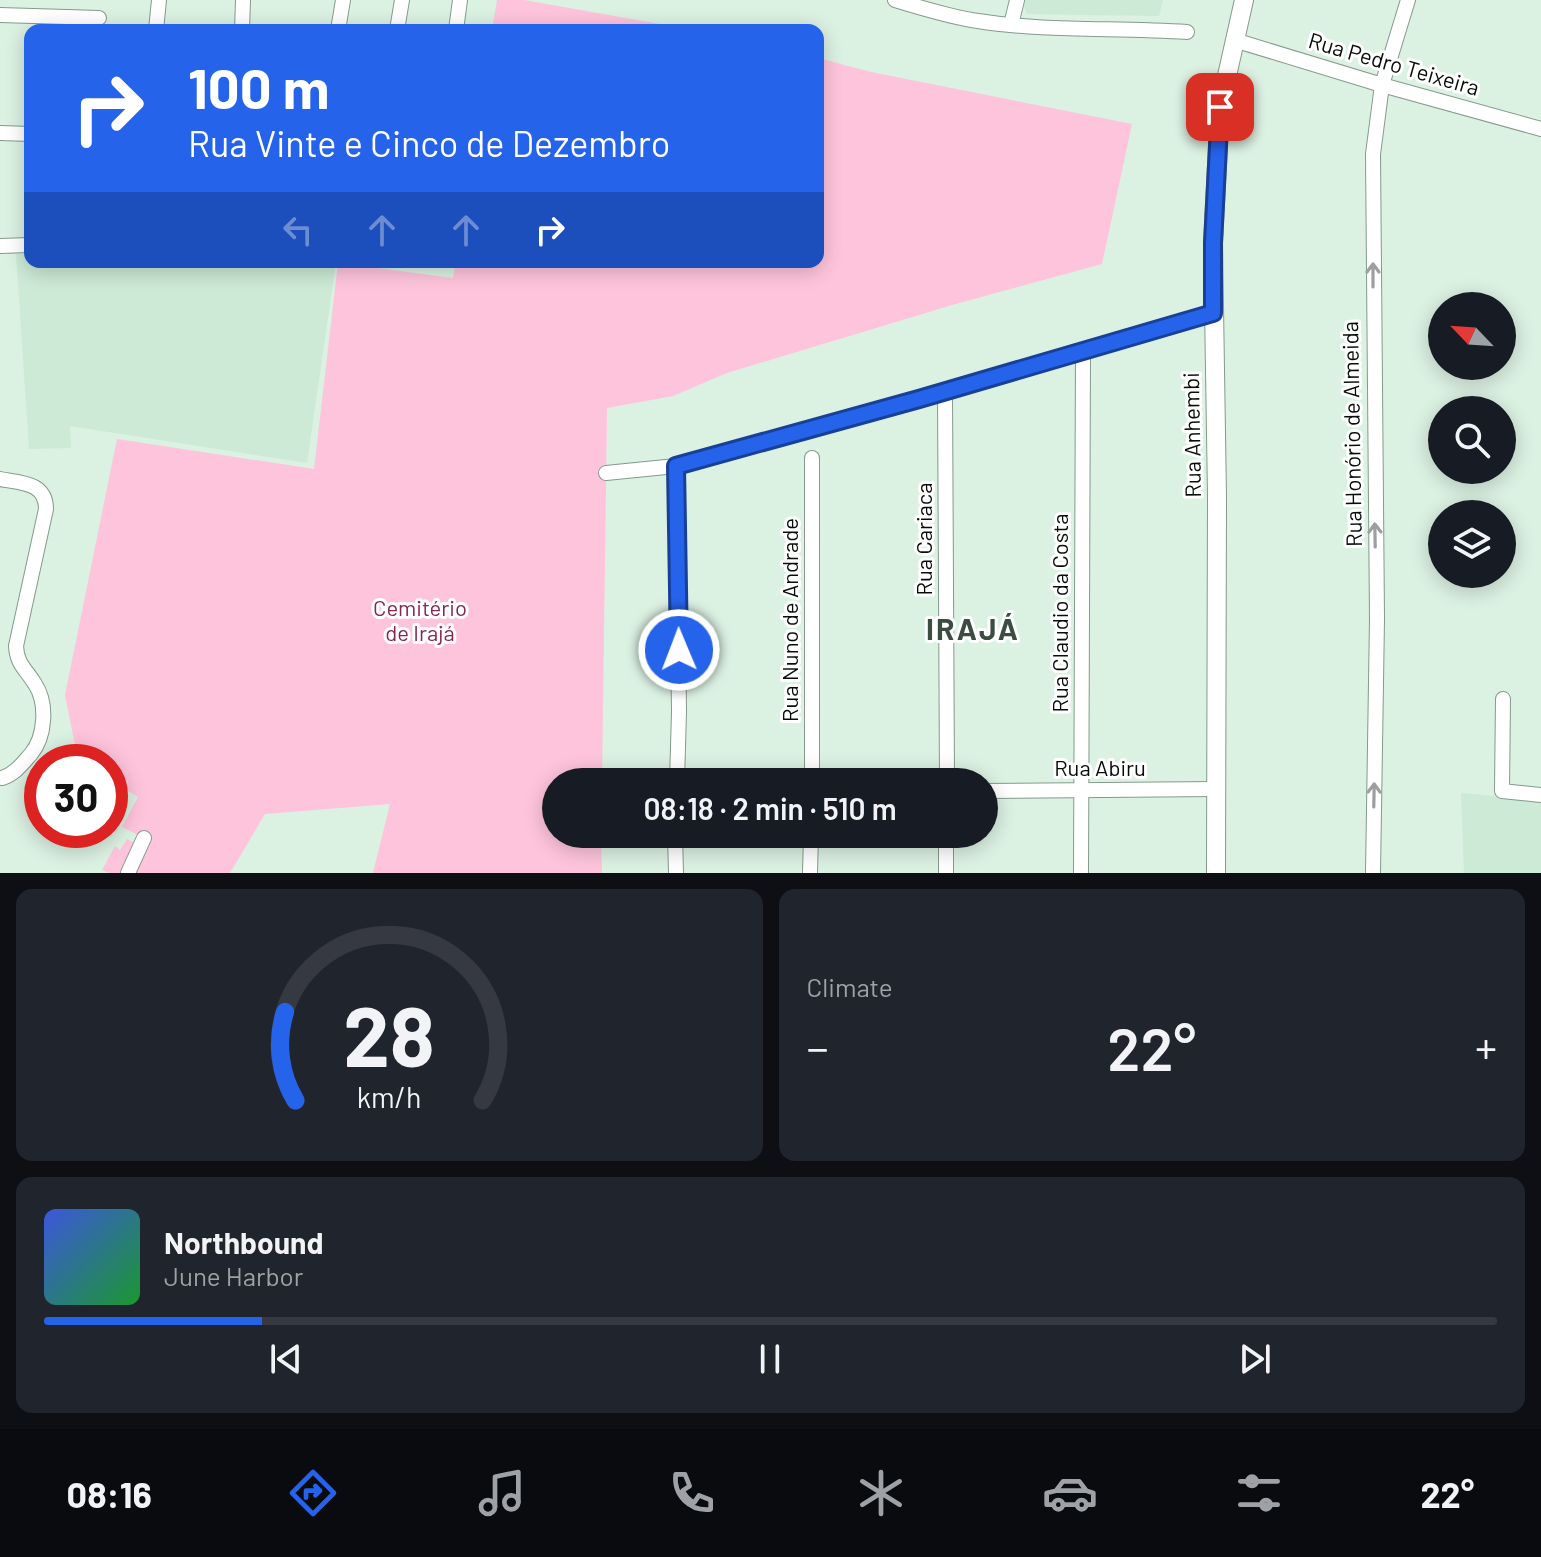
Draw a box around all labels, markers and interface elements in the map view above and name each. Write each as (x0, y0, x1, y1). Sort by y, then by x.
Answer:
street label: Rua Pedro Teixeira (1306, 26, 1483, 100)
text: 100 m (188, 53, 330, 120)
icon: right (56, 56, 160, 160)
pin (1186, 73, 1254, 141)
icon: arrive (1198, 85, 1242, 129)
text: Rua Vinte e Cinco de Dezembro (188, 121, 670, 164)
icon: left (276, 208, 320, 252)
icon: ahead (360, 208, 404, 252)
icon: ahead (444, 208, 488, 252)
icon: right (528, 208, 572, 252)
one-way arrow (1365, 262, 1381, 289)
north arrow (1428, 292, 1516, 380)
map controls (1428, 292, 1516, 588)
street label: Rua Honório de Almeida (1336, 321, 1366, 547)
street label: Rua Anhembi (1177, 372, 1205, 498)
button: search (1428, 396, 1516, 484)
street label: Rua Cariaca (910, 483, 936, 595)
button: layers (1428, 500, 1516, 588)
street label: Rua Claudio da Costa (1046, 513, 1072, 713)
street label: Rua Nuno de Andrade (776, 518, 802, 722)
one-way arrow (1368, 522, 1383, 549)
park label: Cemitério de Irajá (373, 594, 467, 645)
position arrow (637, 608, 721, 692)
district label: IRAJÁ (926, 610, 1020, 646)
speed limit sign: 30 (24, 744, 128, 848)
street label: Rua Abiru (1054, 754, 1146, 780)
one-way arrow (1366, 782, 1381, 809)
text: 08:18 · 2 min · 510 m (643, 790, 897, 826)
text: Climate (807, 971, 893, 1002)
text: 28 (343, 984, 435, 1084)
text: 22° (1107, 1011, 1196, 1083)
text: − (807, 1020, 829, 1073)
text: + (1475, 1020, 1497, 1073)
text: km/h (357, 1079, 422, 1114)
text: Northbound (164, 1224, 323, 1260)
text: June Harbor (164, 1260, 303, 1291)
icon: previous (264, 1337, 308, 1381)
icon: pause (748, 1337, 792, 1381)
icon: next (1233, 1337, 1277, 1381)
icon: directions (285, 1465, 341, 1521)
icon: music (474, 1465, 530, 1521)
icon: phone (664, 1465, 720, 1521)
icon: climate (853, 1465, 909, 1521)
icon: car (1042, 1465, 1098, 1521)
icon: filters (1231, 1465, 1287, 1521)
text: 08:16 (67, 1472, 152, 1515)
text: 22° (1420, 1472, 1474, 1515)

